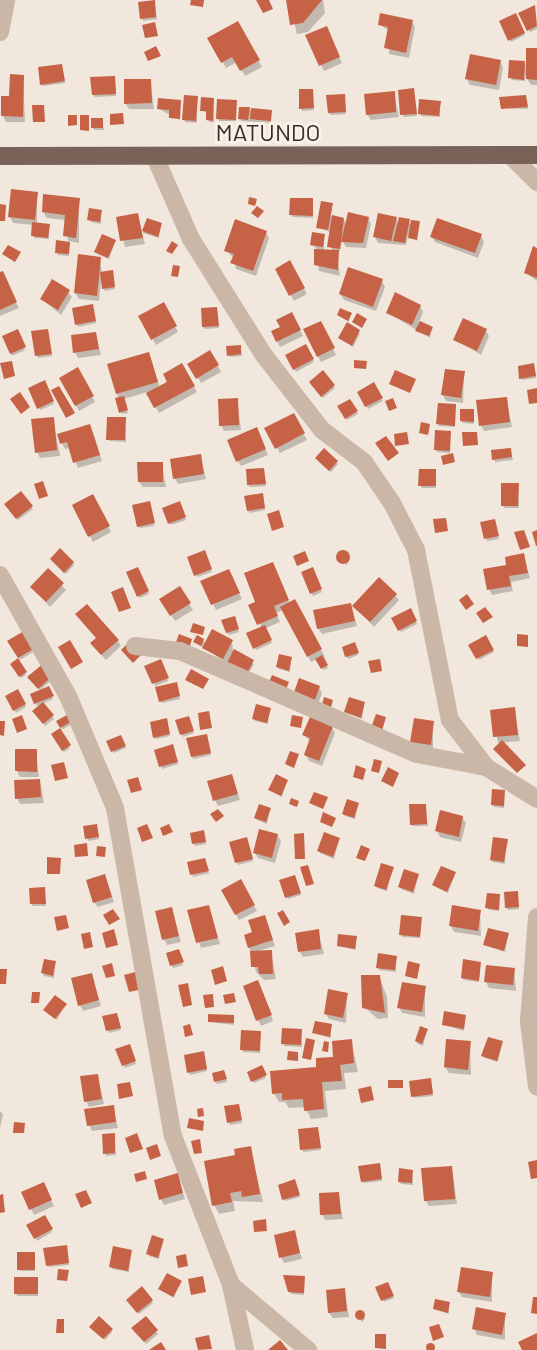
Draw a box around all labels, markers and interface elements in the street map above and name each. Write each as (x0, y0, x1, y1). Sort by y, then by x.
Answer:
street label: MATUNDO (216, 118, 320, 146)

